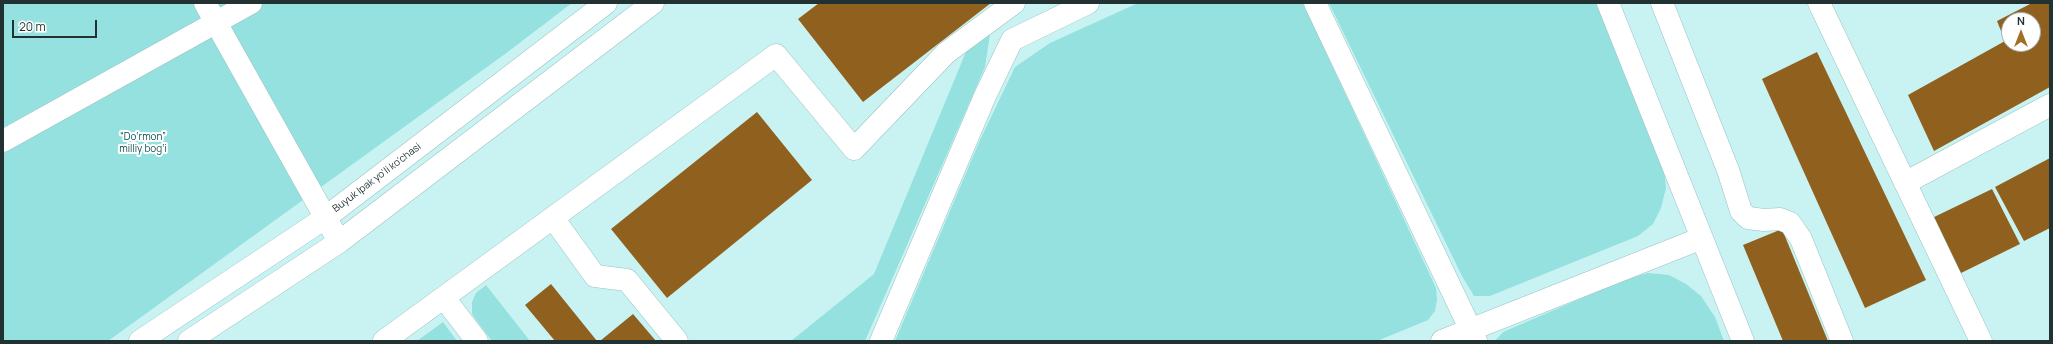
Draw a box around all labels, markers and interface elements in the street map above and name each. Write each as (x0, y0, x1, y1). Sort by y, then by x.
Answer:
scale bar (14, 12, 99, 38)
north arrow (2001, 12, 2041, 52)
text: N (2017, 13, 2025, 28)
text: 20 m (19, 18, 46, 35)
park label: “Do‘rmon” milliy bog‘i (119, 131, 167, 154)
street label: Buyuk Ipak yo'li ko'chasi (331, 141, 423, 215)

